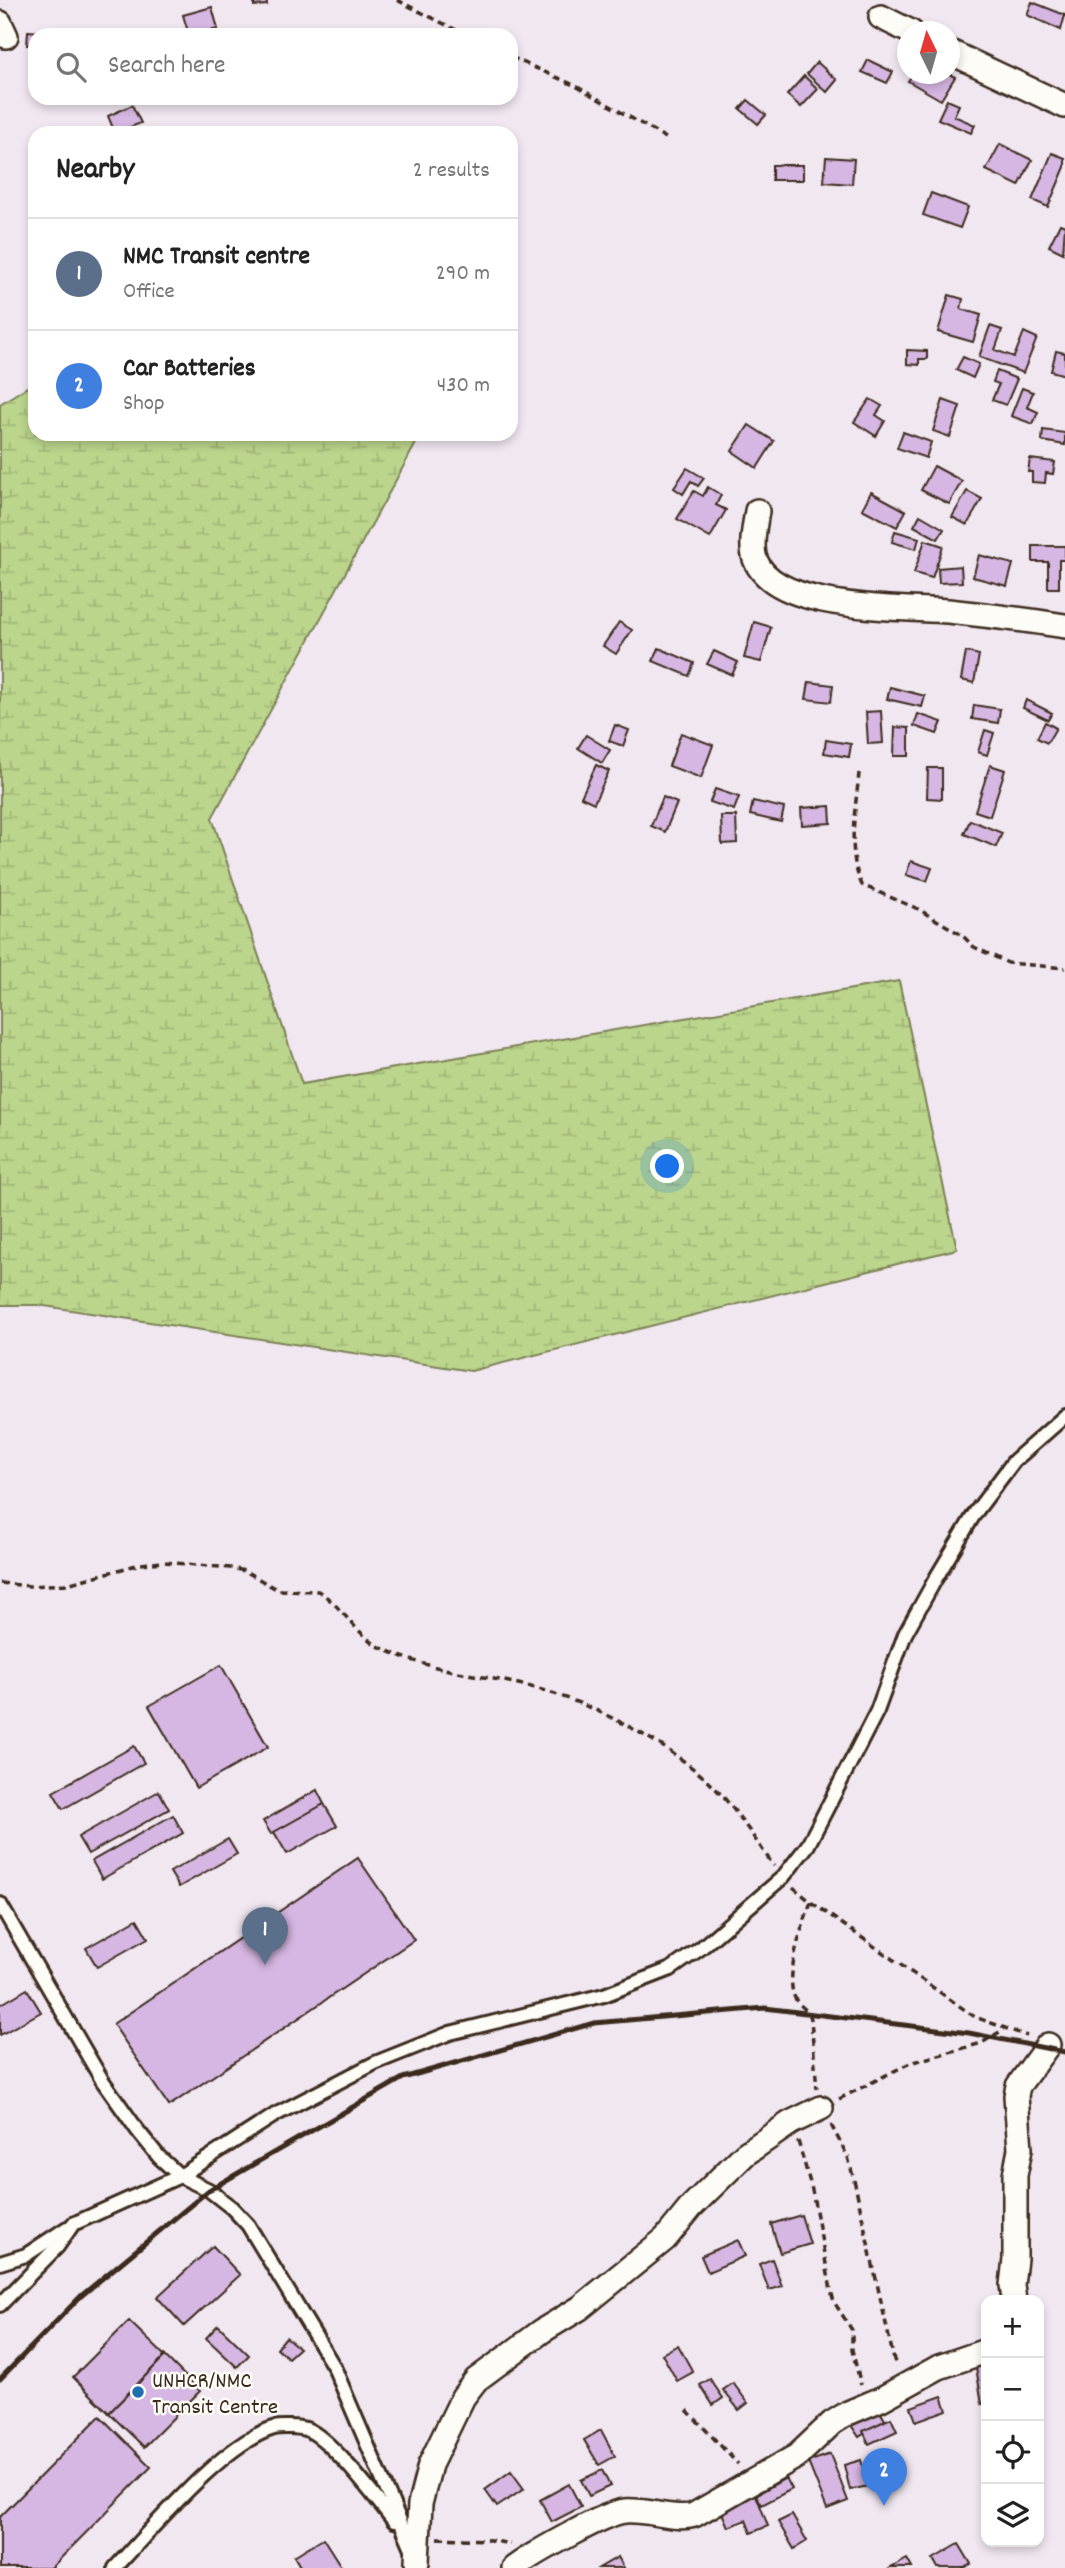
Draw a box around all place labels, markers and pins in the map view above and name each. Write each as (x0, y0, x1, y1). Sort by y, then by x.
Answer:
pin: 1 (242, 1907, 288, 1965)
place label: UNHCR/NMC Transit Centre (152, 2366, 278, 2425)
marker: UNHCR/NMC Transit Centre (130, 2384, 146, 2400)
pin: 2 (861, 2448, 907, 2506)

